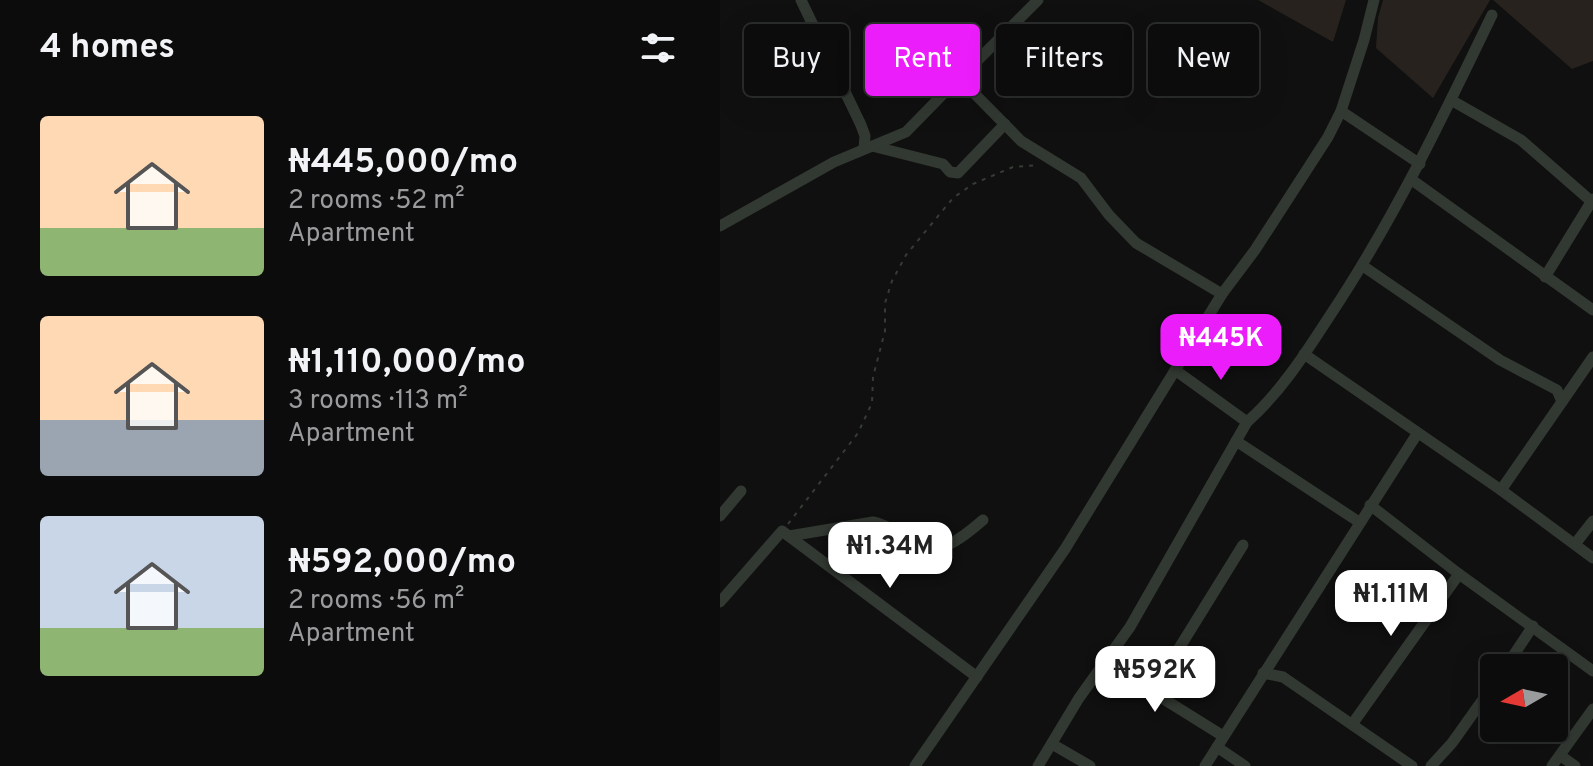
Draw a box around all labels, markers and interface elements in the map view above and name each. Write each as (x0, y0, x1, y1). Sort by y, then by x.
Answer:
chip: Buy (744, 24, 849, 96)
chip: Rent (865, 24, 980, 96)
chip: Filters (996, 24, 1132, 96)
chip: New (1148, 24, 1259, 96)
icon: filters (636, 26, 680, 70)
text: 4 homes (40, 27, 175, 70)
text: ₦445,000/mo (288, 142, 518, 185)
icon: home (104, 148, 200, 244)
text: 2 rooms · 52 m² (288, 185, 465, 218)
text: Apartment (288, 218, 415, 251)
pin: ₦445K (1165, 314, 1277, 382)
text: ₦445K (1178, 323, 1264, 356)
text: ₦1,110,000/mo (288, 342, 526, 385)
icon: home (104, 348, 200, 444)
text: 3 rooms · 113 m² (288, 385, 468, 418)
text: Apartment (288, 418, 415, 451)
pin: ₦1.34M (825, 522, 955, 590)
text: ₦1.34M (846, 531, 934, 564)
text: ₦592,000/mo (288, 542, 516, 585)
icon: home (104, 548, 200, 644)
pin: ₦1.11M (1326, 570, 1456, 638)
text: ₦1.11M (1353, 579, 1429, 612)
text: 2 rooms · 56 m² (288, 585, 464, 618)
text: Apartment (288, 618, 415, 651)
pin: ₦592K (1099, 646, 1211, 714)
north arrow (1480, 654, 1568, 742)
map controls (1480, 654, 1568, 742)
text: ₦592K (1113, 655, 1197, 688)

